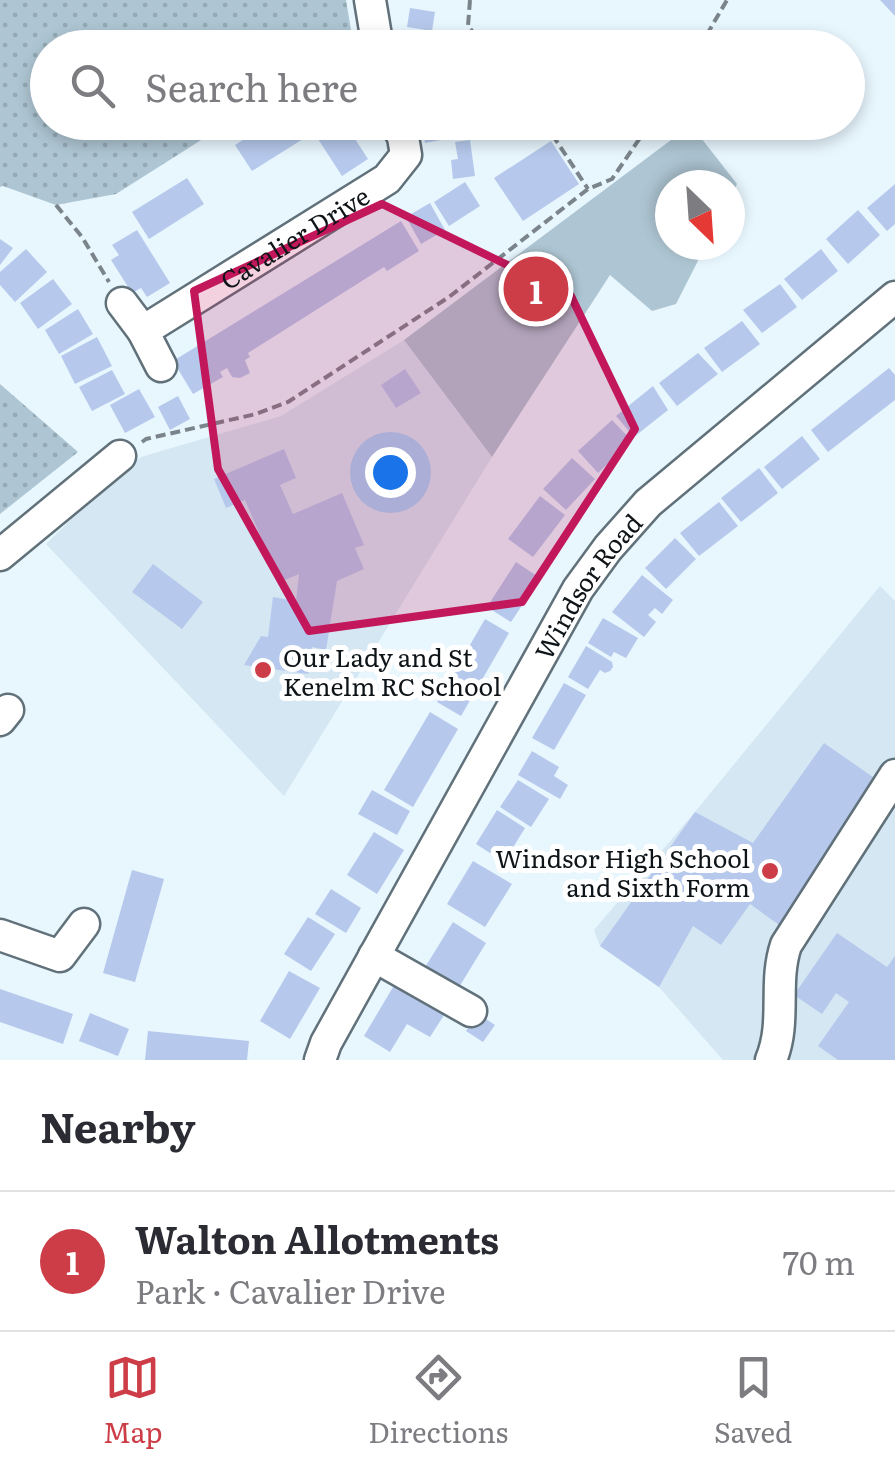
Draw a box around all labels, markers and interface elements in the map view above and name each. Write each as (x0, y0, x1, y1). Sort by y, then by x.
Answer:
search box (30, 30, 865, 140)
text: Search here (145, 57, 358, 114)
icon: search (65, 58, 120, 113)
north arrow (655, 170, 745, 260)
street label: Cavalier Drive (212, 176, 376, 297)
pin: 1 (504, 252, 568, 326)
your location (365, 447, 416, 498)
street label: Windsor Road (524, 504, 650, 666)
place label: Our Lady and St Kenelm RC School (283, 638, 501, 704)
marker: Our Lady and St Kenelm RC School (252, 659, 274, 681)
place label: Windsor High School and Sixth Form (495, 839, 750, 905)
marker: Windsor High School and Sixth Form (759, 860, 781, 882)
text: Nearby (40, 1094, 196, 1156)
text: Walton Allotments (135, 1209, 499, 1266)
text: 1 (66, 1237, 79, 1285)
text: 70 m (783, 1237, 855, 1285)
text: Park · Cavalier Drive (135, 1266, 446, 1314)
tab: Map (103, 1350, 163, 1452)
tab: Directions (368, 1350, 508, 1452)
tab: Saved (714, 1350, 792, 1452)

